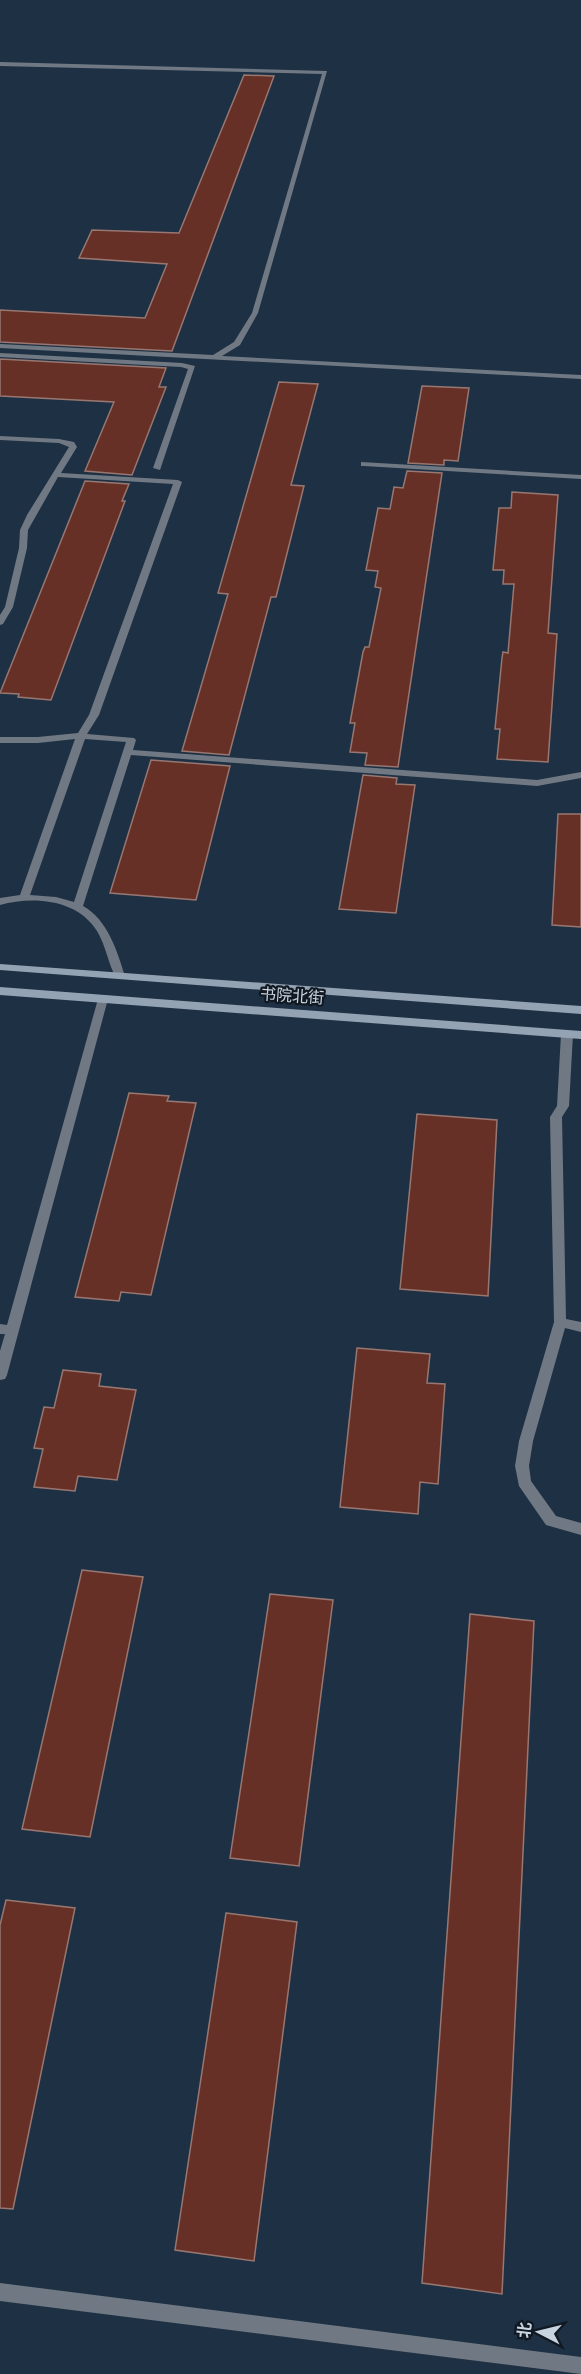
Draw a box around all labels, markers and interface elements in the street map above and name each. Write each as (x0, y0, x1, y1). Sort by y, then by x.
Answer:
street label: 书院北街 (259, 985, 325, 1009)
north arrow (509, 2302, 569, 2362)
text: 北 (515, 2321, 536, 2339)

